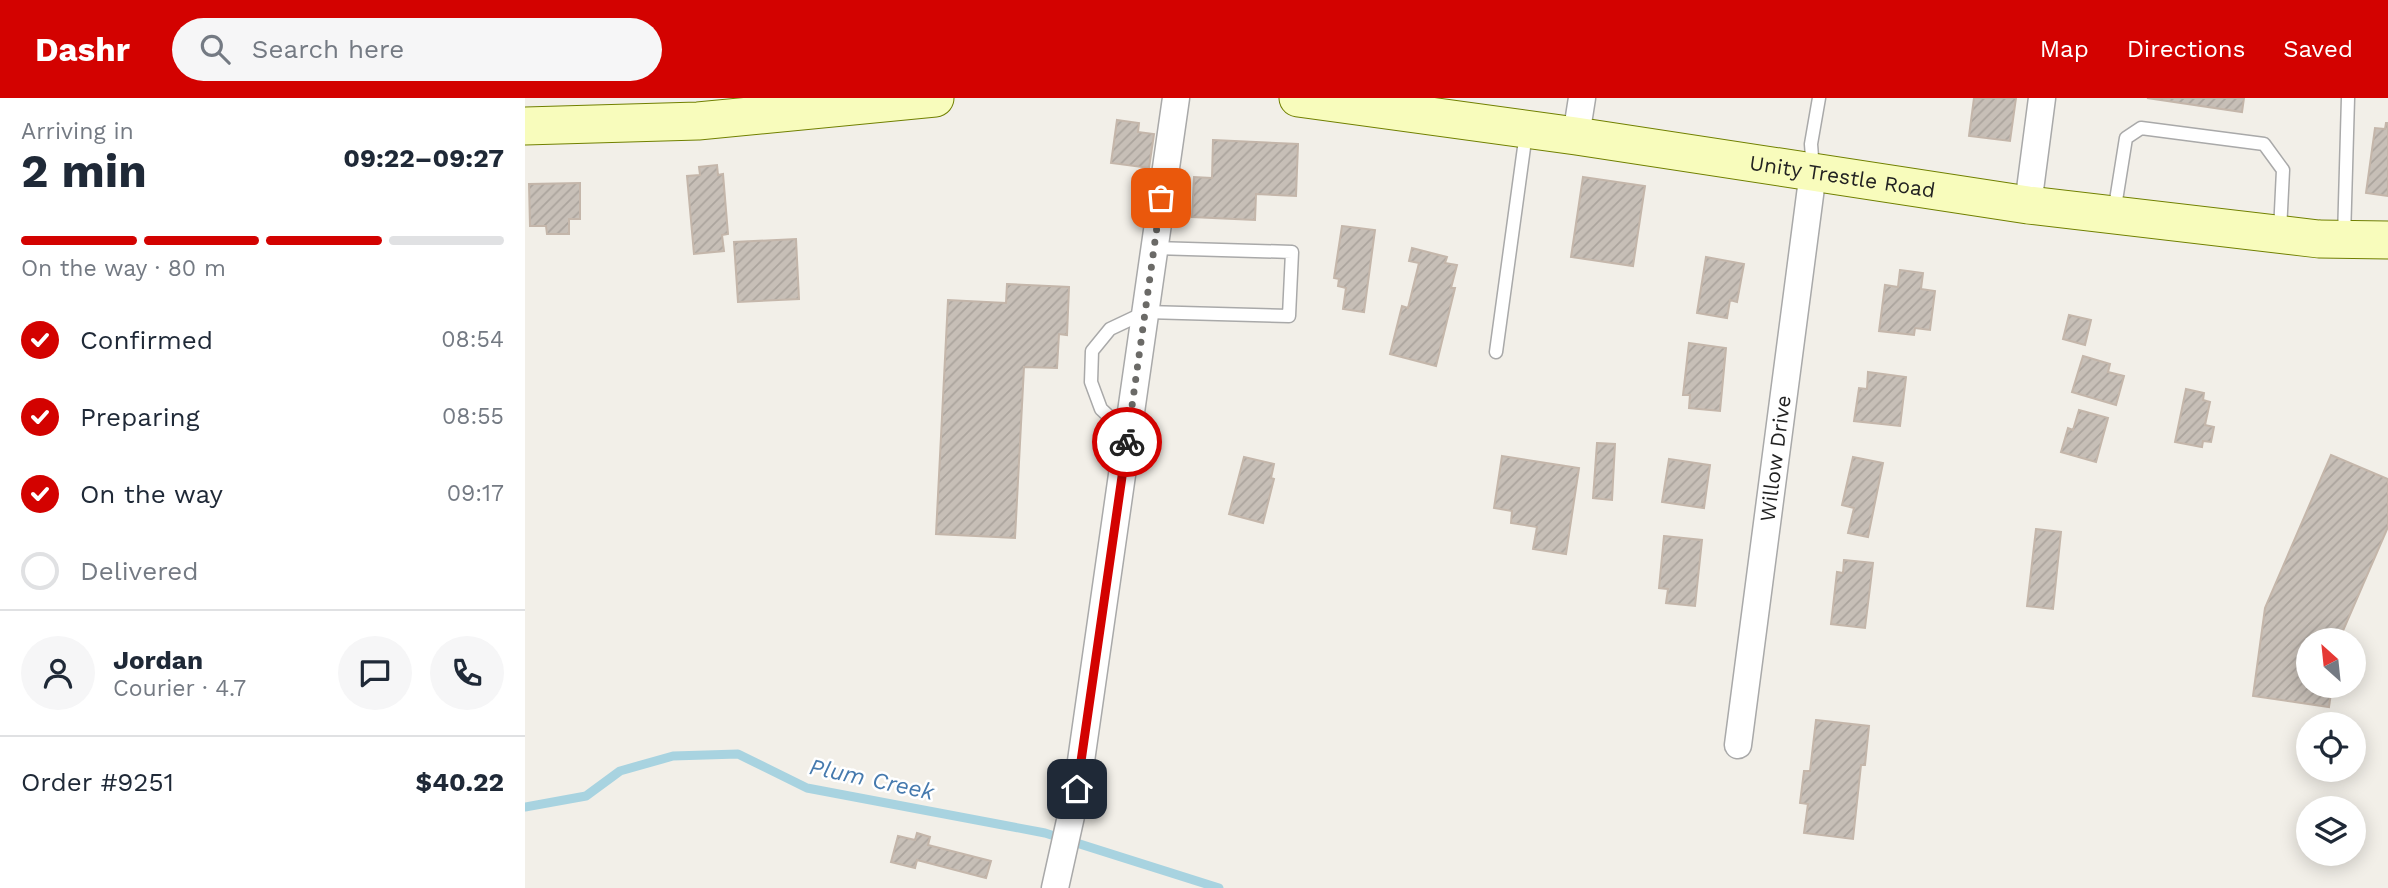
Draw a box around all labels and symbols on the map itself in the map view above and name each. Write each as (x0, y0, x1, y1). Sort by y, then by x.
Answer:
street label: Unity Trestle Road (1748, 150, 1937, 203)
pin (1131, 168, 1191, 228)
street label: Willow Drive (1754, 394, 1796, 523)
courier (1092, 407, 1162, 477)
north arrow (2296, 628, 2366, 698)
water label: Plum Creek (807, 753, 938, 806)
pin (1047, 759, 1107, 819)

